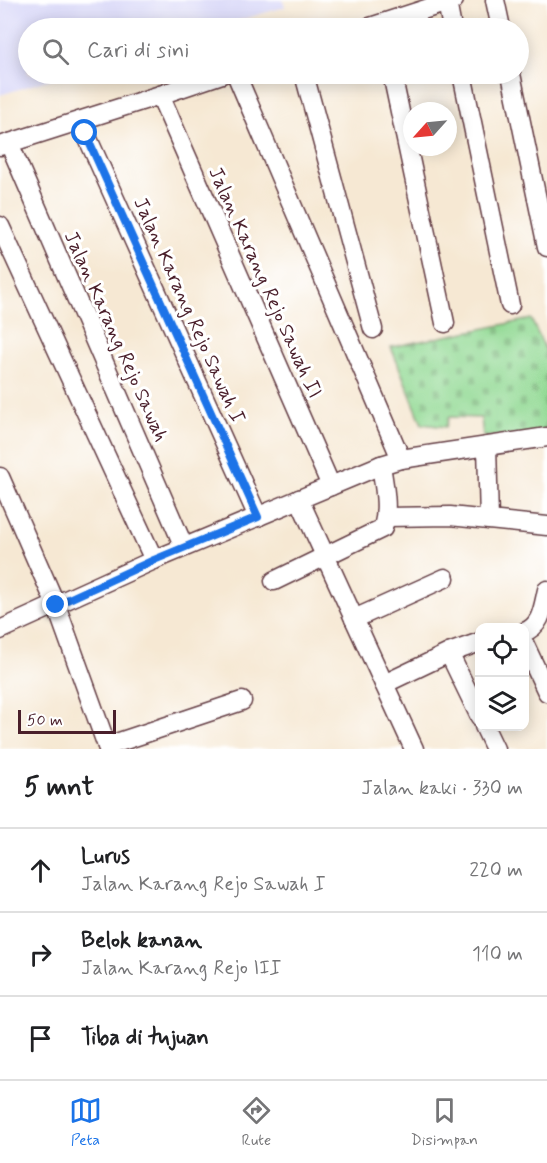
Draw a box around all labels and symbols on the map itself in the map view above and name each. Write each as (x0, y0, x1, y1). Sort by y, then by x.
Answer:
north arrow (403, 102, 457, 156)
route start (71, 119, 97, 145)
street label: Jalan Karang Rejo Sawah II (201, 163, 328, 403)
street label: Jalan Karang Rejo Sawah I (127, 193, 251, 428)
street label: Jalan Karang Rejo Sawah (57, 227, 174, 446)
route end (42, 591, 68, 617)
scale bar (18, 707, 116, 734)

